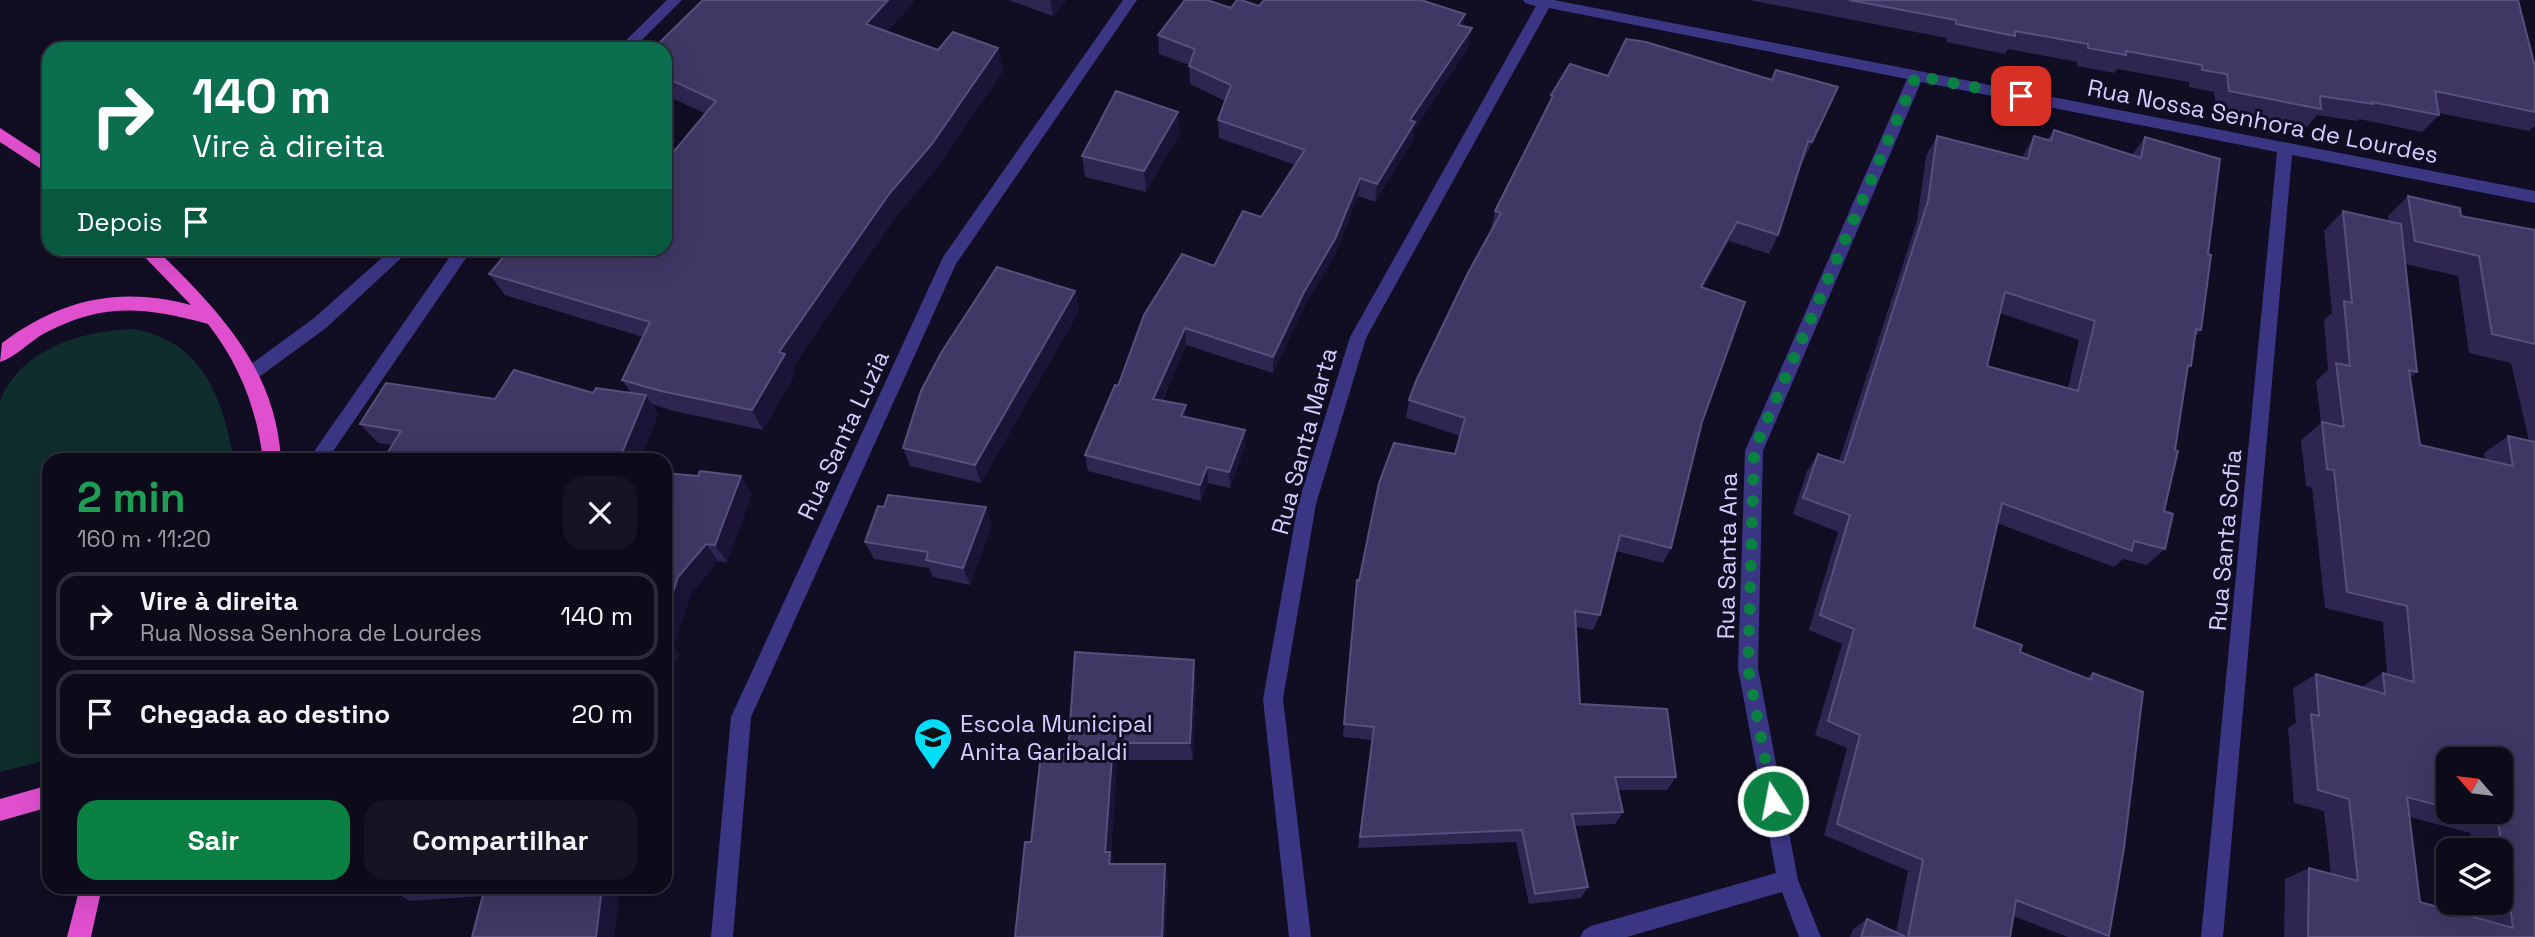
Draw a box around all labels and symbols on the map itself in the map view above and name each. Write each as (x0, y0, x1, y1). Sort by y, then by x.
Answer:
pin (1991, 66, 2051, 126)
street label: Rua Nossa Senhora de Lourdes (2085, 72, 2441, 170)
street label: Rua Santa Marta (1264, 344, 1344, 538)
street label: Rua Santa Luzia (790, 345, 896, 525)
street label: Rua Santa Sofia (2202, 448, 2248, 632)
street label: Rua Santa Ana (1710, 472, 1744, 640)
place label: Escola Municipal Anita Garibaldi (960, 708, 1153, 767)
school or university icon: Escola Municipal Anita Garibaldi (912, 716, 954, 771)
north arrow (2436, 747, 2513, 824)
position arrow (1736, 764, 1810, 838)

